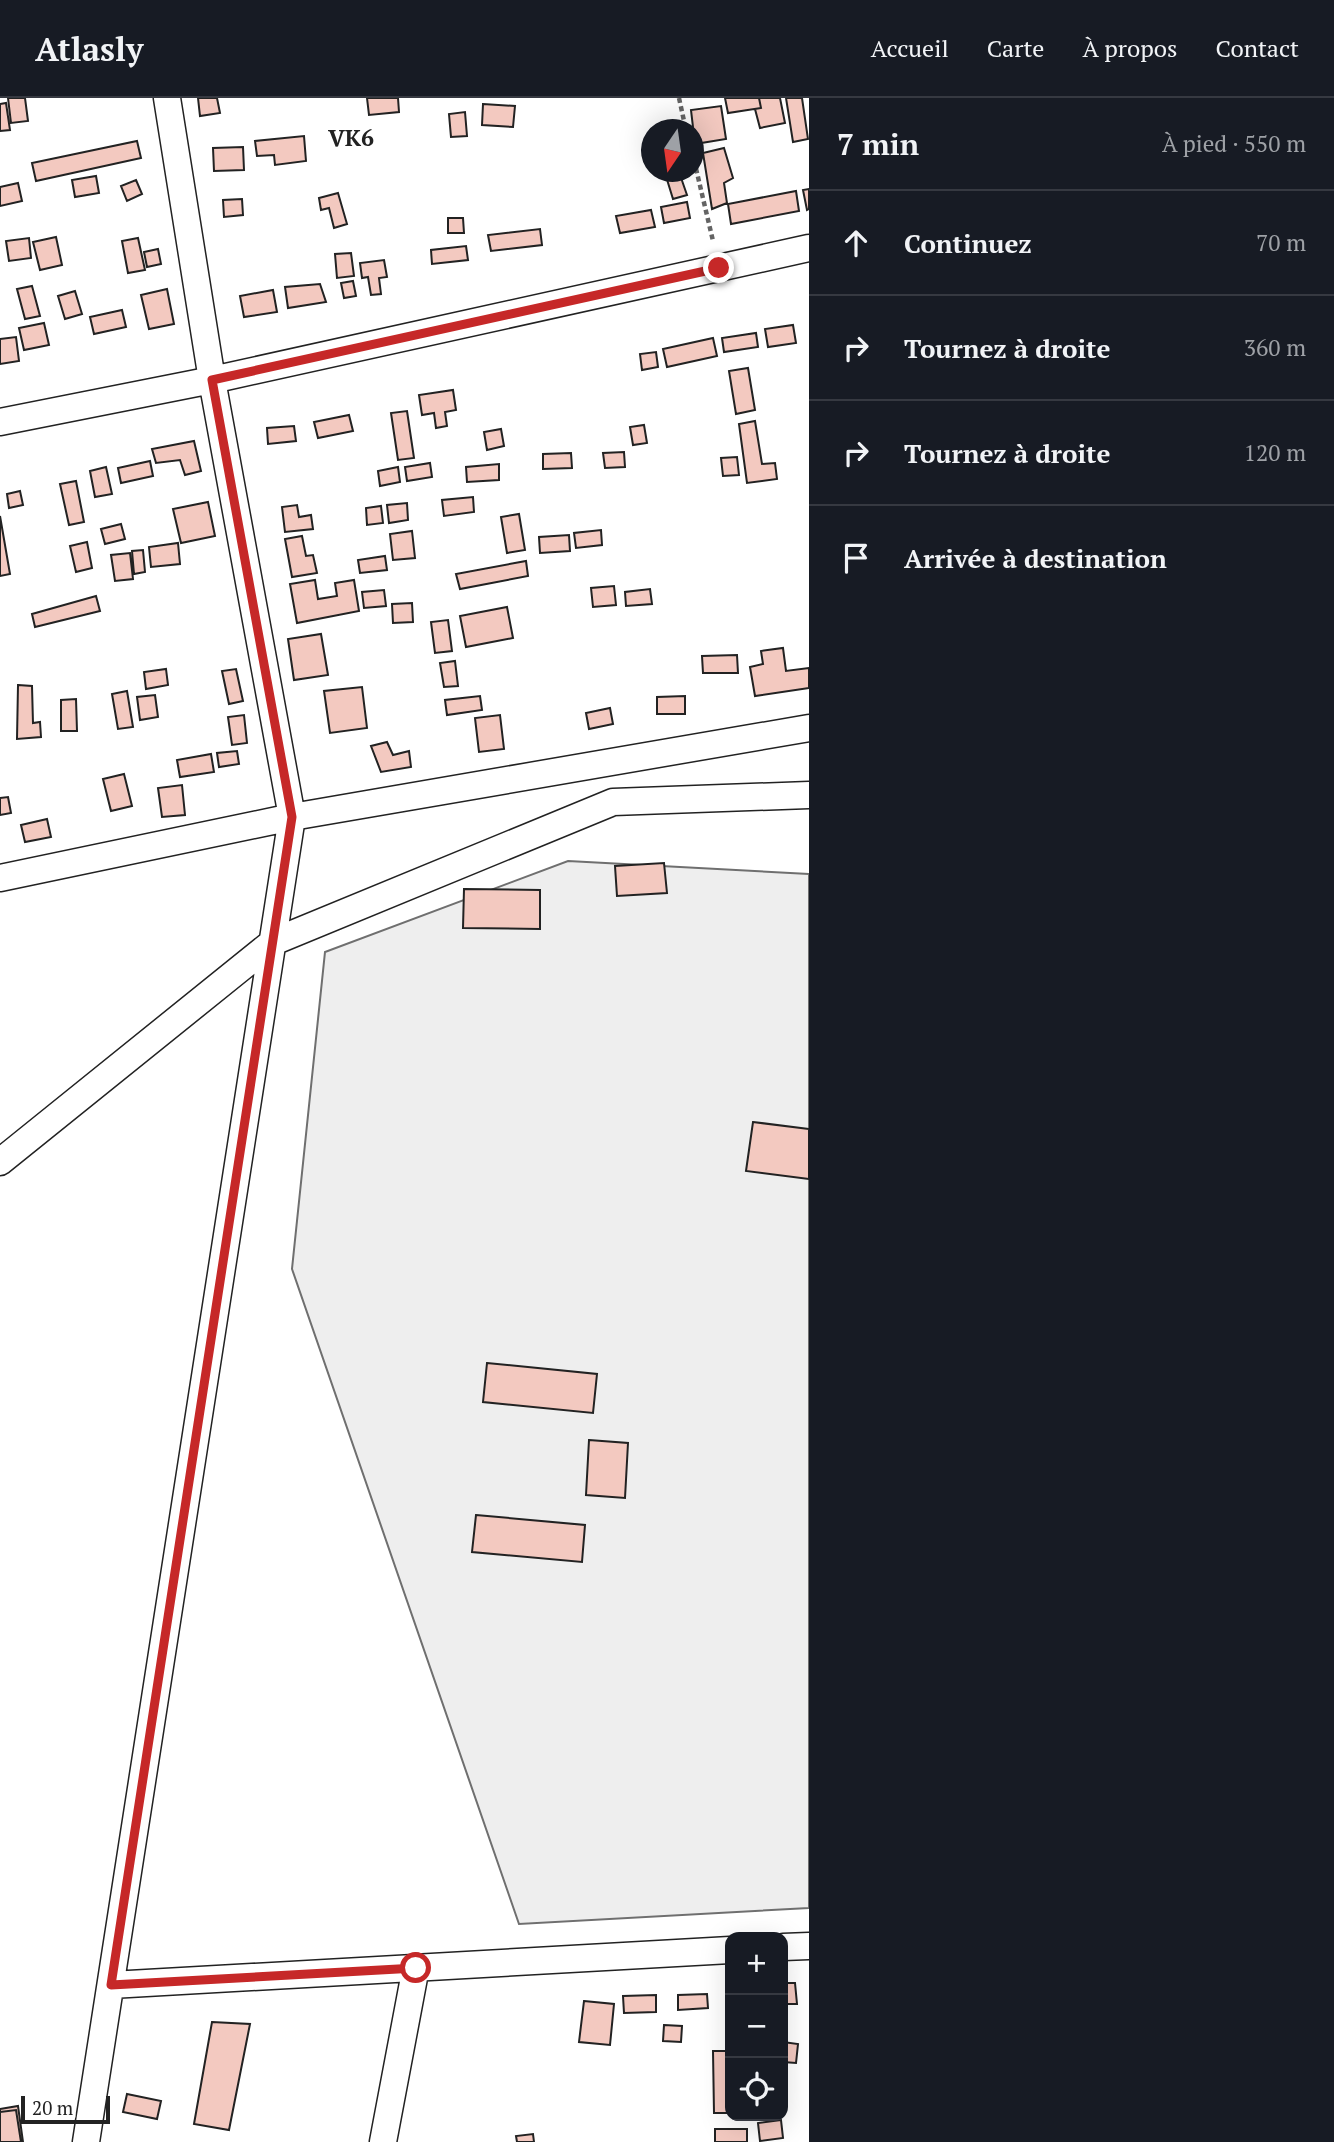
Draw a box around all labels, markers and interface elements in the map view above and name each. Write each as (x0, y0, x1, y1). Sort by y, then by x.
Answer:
text: Atlasly (35, 27, 143, 70)
text: Accueil (871, 32, 949, 64)
text: Carte (987, 32, 1044, 64)
text: À propos (1082, 32, 1178, 64)
text: Contact (1216, 32, 1299, 64)
north arrow (641, 119, 704, 182)
district label: VK6 (328, 122, 374, 153)
text: 7 min (837, 124, 919, 164)
text: À pied · 550 m (1162, 128, 1306, 159)
icon: ahead (837, 224, 875, 262)
text: Continuez (904, 226, 1032, 260)
text: 70 m (1256, 227, 1306, 258)
route end (703, 252, 734, 283)
icon: right (837, 329, 875, 367)
text: Tournez à droite (904, 331, 1110, 365)
text: 360 m (1244, 332, 1306, 363)
icon: right (837, 434, 875, 472)
text: Tournez à droite (904, 436, 1110, 470)
text: 120 m (1244, 437, 1306, 468)
icon: arrive (837, 539, 875, 577)
text: Arrivée à destination (904, 541, 1167, 575)
map controls (725, 1932, 788, 2121)
button: + (725, 1932, 788, 1995)
route start (400, 1952, 431, 1983)
button: − (725, 1995, 788, 2058)
button: locate (725, 2058, 788, 2121)
scale bar (21, 2093, 110, 2125)
text: 20 m (32, 2095, 73, 2120)

